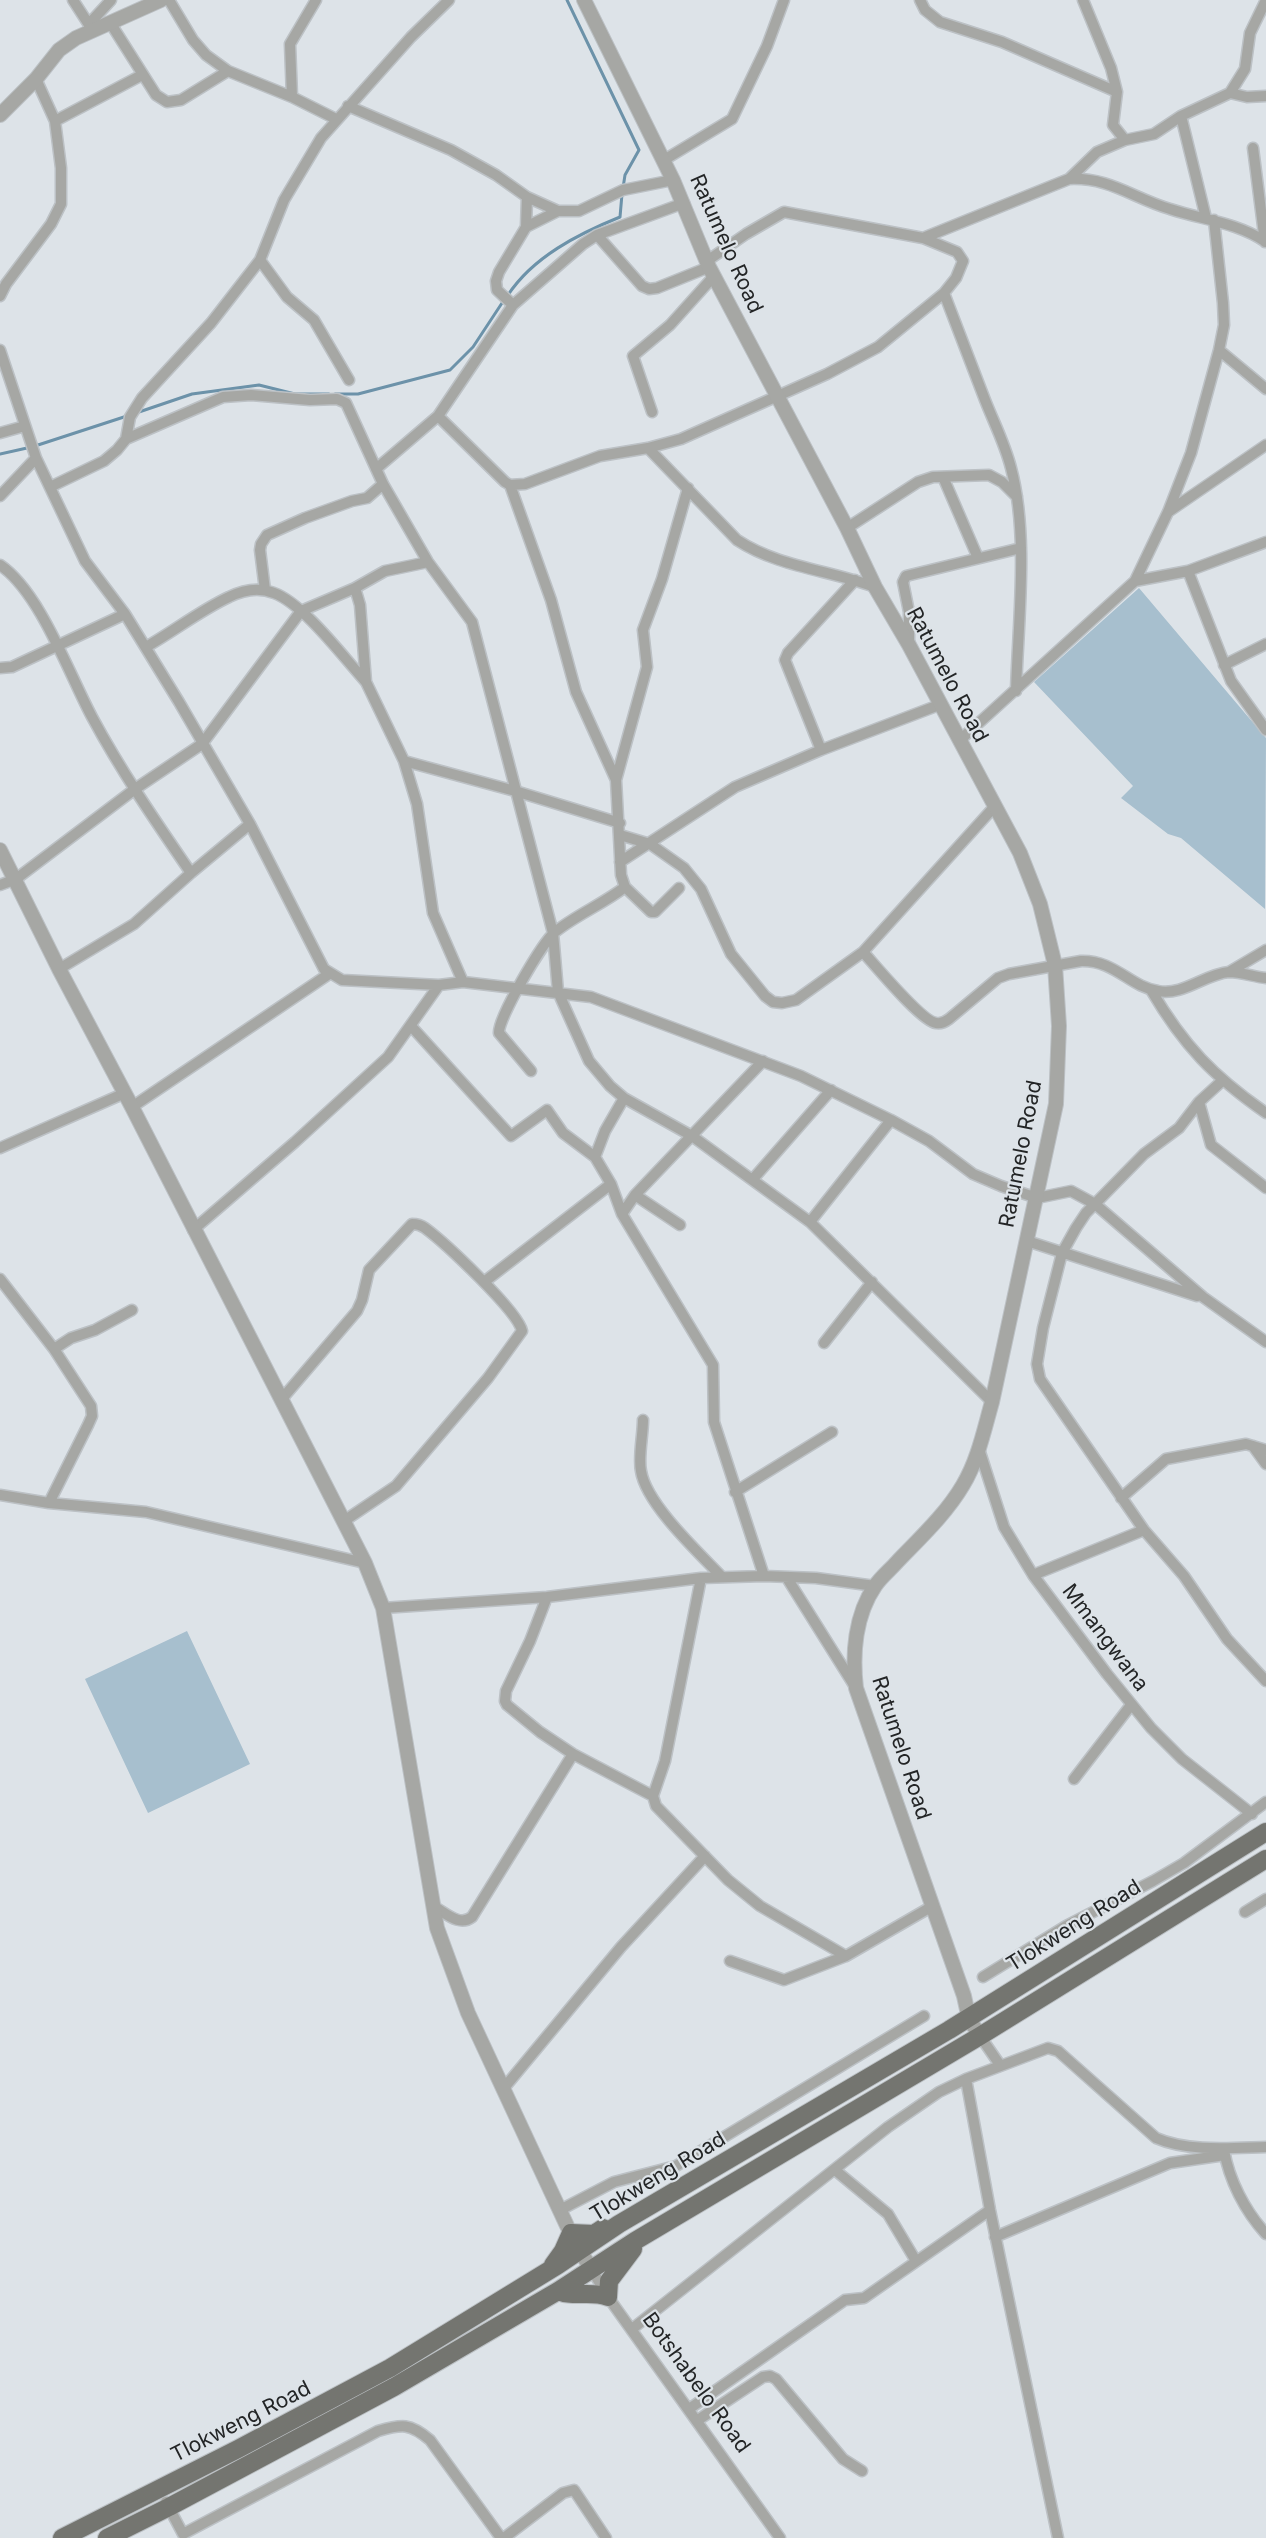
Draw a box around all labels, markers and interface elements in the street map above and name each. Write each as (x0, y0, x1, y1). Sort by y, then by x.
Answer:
street label: Ratumelo Road (684, 171, 768, 317)
street label: Ratumelo Road (901, 603, 993, 747)
street label: Ratumelo Road (994, 1078, 1048, 1230)
street label: Mmangwana (1057, 1579, 1153, 1697)
street label: Ratumelo Road (866, 1673, 936, 1823)
street label: Tlokweng Road (1002, 1875, 1146, 1977)
street label: Tlokweng Road (586, 2127, 730, 2227)
street label: Botshabelo Road (637, 2308, 755, 2458)
street label: Tlokweng Road (167, 2376, 315, 2468)

